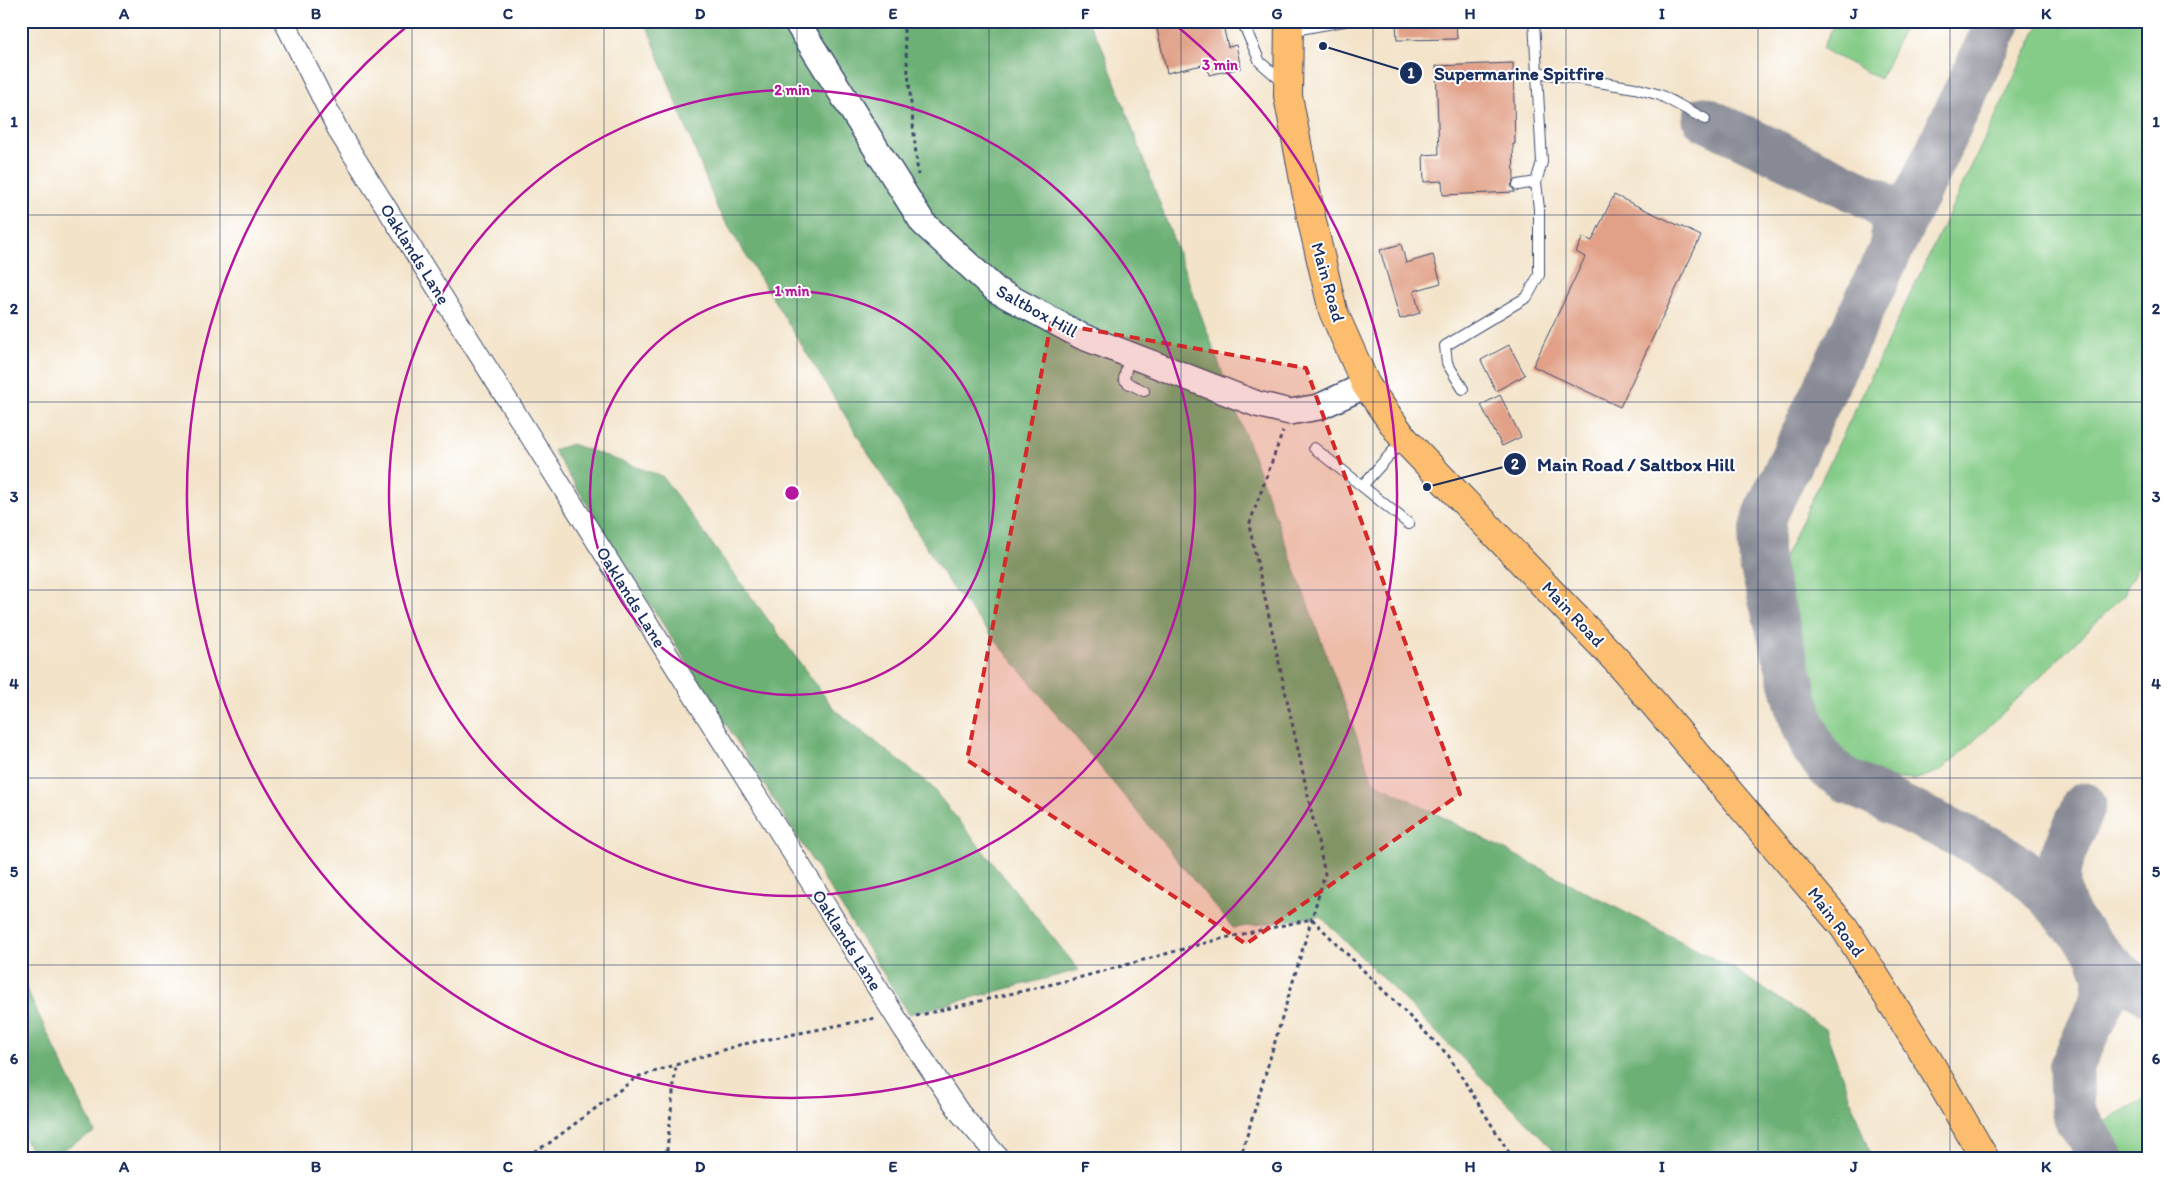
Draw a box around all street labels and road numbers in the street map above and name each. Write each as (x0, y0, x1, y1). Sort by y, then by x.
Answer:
street label: Oaklands Lane (375, 199, 455, 309)
street label: Main Road (1306, 240, 1350, 325)
street label: Saltbox Hill (992, 280, 1082, 342)
street label: Oaklands Lane (591, 542, 671, 652)
street label: Main Road (1537, 577, 1609, 652)
street label: Main Road (1803, 883, 1870, 962)
street label: Oaklands Lane (807, 885, 887, 995)

